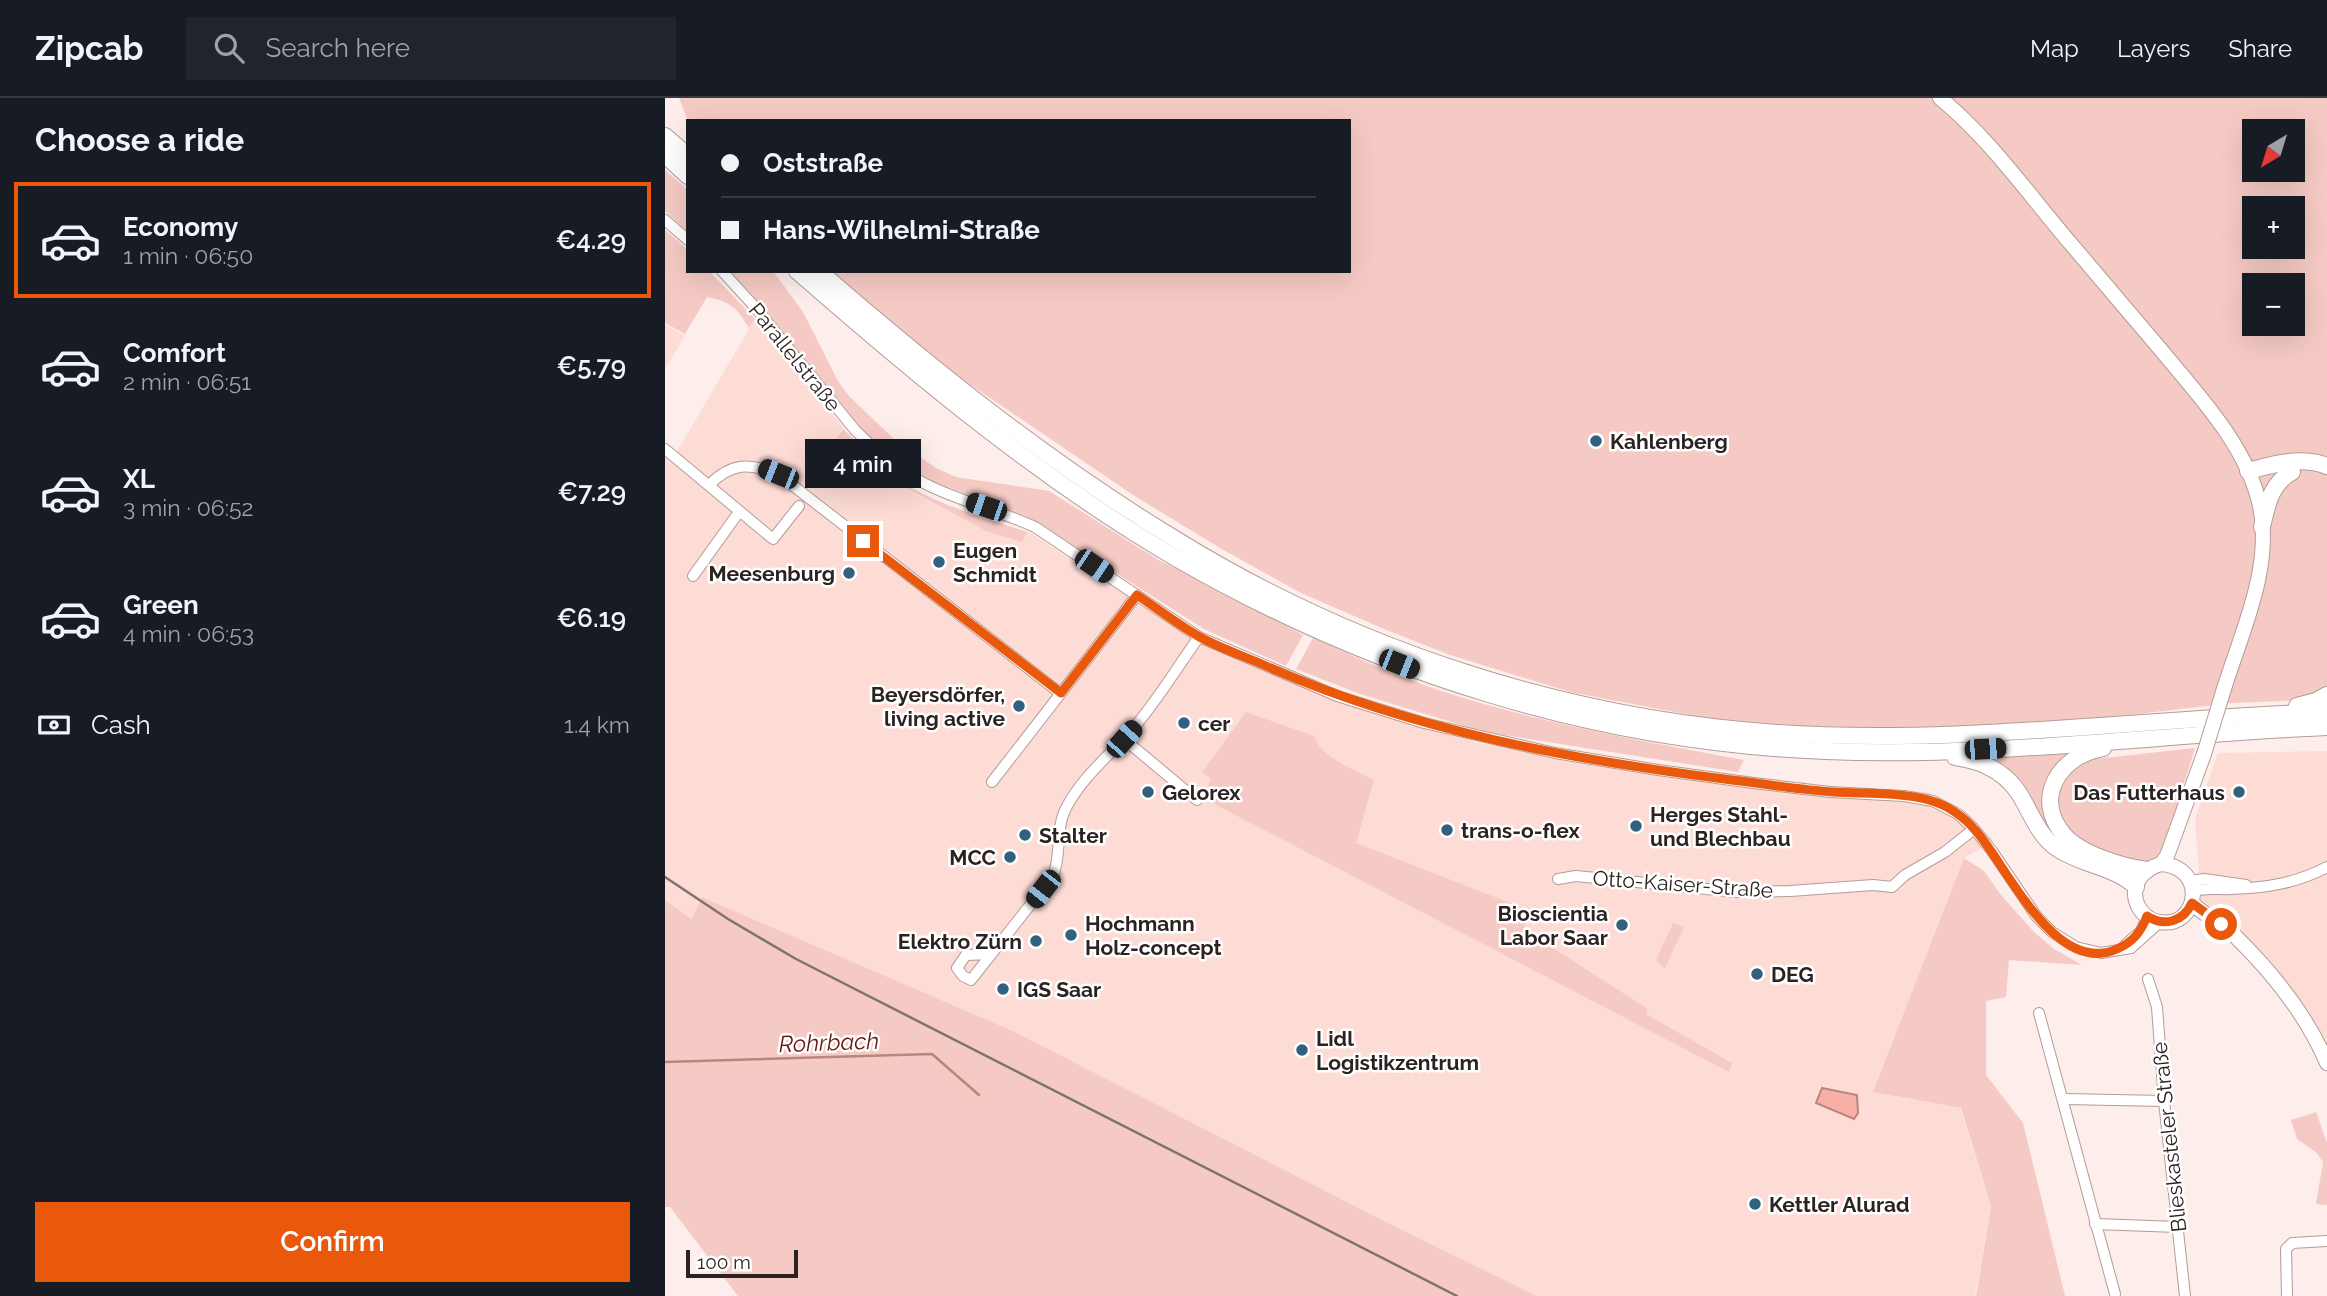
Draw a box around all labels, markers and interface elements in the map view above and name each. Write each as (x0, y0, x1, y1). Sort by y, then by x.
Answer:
search box (186, 17, 676, 80)
text: Zipcab (35, 29, 144, 68)
icon: search (210, 29, 248, 67)
text: Search here (266, 33, 410, 63)
text: Map (2030, 34, 2079, 63)
text: Layers (2117, 34, 2190, 63)
text: Share (2228, 34, 2292, 63)
north arrow (2242, 119, 2305, 182)
map controls (2242, 119, 2305, 336)
text: Choose a ride (35, 121, 244, 158)
text: Oststraße (763, 148, 883, 178)
button: + (2242, 196, 2305, 259)
icon: car (39, 209, 102, 272)
text: Economy (123, 212, 238, 242)
text: Hans-Wilhelmi-Straße (763, 215, 1040, 245)
text: €4.29 (555, 225, 626, 255)
text: 1 min · 06:50 (123, 242, 253, 269)
button: − (2242, 273, 2305, 336)
street label: Parallelstraße (744, 298, 846, 416)
icon: car (39, 335, 102, 398)
text: Comfort (123, 338, 226, 368)
text: €5.79 (556, 351, 626, 381)
text: 2 min · 06:51 (123, 368, 251, 395)
place label: Kahlenberg (1610, 429, 1728, 454)
marker: Kahlenberg (1588, 433, 1604, 449)
callout: 4 min (805, 440, 921, 488)
text: 4 min (833, 450, 893, 477)
car (755, 456, 802, 492)
icon: car (39, 461, 102, 524)
text: XL (123, 464, 155, 494)
text: €7.29 (557, 477, 626, 507)
car (963, 490, 1010, 524)
text: 3 min · 06:52 (123, 494, 254, 521)
route end (847, 525, 879, 557)
place label: Eugen Schmidt (953, 538, 1037, 587)
car (1071, 546, 1118, 586)
marker: Eugen Schmidt (931, 554, 947, 570)
place label: Meesenburg (709, 561, 835, 586)
marker: Meesenburg (841, 565, 857, 581)
icon: car (39, 587, 102, 650)
text: Green (123, 590, 199, 620)
text: €6.19 (556, 603, 626, 633)
text: 4 min · 06:53 (123, 620, 254, 647)
car (1376, 646, 1423, 682)
place label: Beyersdörfer, living active (871, 682, 1005, 731)
marker: Beyersdörfer, living active (1011, 698, 1027, 714)
icon: cash (35, 706, 73, 744)
text: Cash (91, 710, 151, 740)
text: 1.4 km (564, 711, 630, 738)
place label: cer (1198, 711, 1230, 736)
marker: cer (1176, 715, 1192, 731)
car (1103, 716, 1146, 762)
car (1964, 737, 2007, 761)
place label: Gelorex (1162, 780, 1241, 805)
place label: Das Futterhaus (2073, 780, 2225, 805)
marker: Gelorex (1140, 784, 1156, 800)
marker: Das Futterhaus (2231, 784, 2247, 800)
place label: Herges Stahl- und Blechbau (1650, 802, 1791, 851)
place label: trans-o-flex (1461, 818, 1580, 843)
marker: Herges Stahl- und Blechbau (1628, 818, 1644, 834)
marker: trans-o-flex (1439, 822, 1455, 838)
place label: Stalter (1039, 823, 1107, 848)
marker: Stalter (1017, 827, 1033, 843)
place label: MCC (949, 845, 996, 870)
marker: MCC (1002, 849, 1018, 865)
street label: Otto-Kaiser-Straße (1592, 865, 1774, 903)
car (1022, 866, 1065, 912)
place label: Bioscientia Labor Saar (1497, 901, 1608, 950)
route start (2205, 908, 2237, 940)
place label: Hochmann Holz-concept (1085, 911, 1222, 960)
marker: Bioscientia Labor Saar (1614, 917, 1630, 933)
marker: Hochmann Holz-concept (1063, 927, 1079, 943)
place label: Elektro Zürn (898, 929, 1022, 954)
marker: Elektro Zürn (1028, 933, 1044, 949)
place label: DEG (1771, 962, 1814, 987)
marker: DEG (1749, 966, 1765, 982)
place label: IGS Saar (1017, 977, 1101, 1002)
marker: IGS Saar (995, 981, 1011, 997)
place label: Lidl Logistikzentrum (1316, 1026, 1479, 1075)
water label: Rohrbach (778, 1027, 880, 1057)
street label: Blieskasteler Straße (2147, 1041, 2191, 1233)
marker: Lidl Logistikzentrum (1294, 1042, 1310, 1058)
place label: Kettler Alurad (1769, 1192, 1910, 1217)
marker: Kettler Alurad (1747, 1196, 1763, 1212)
button: Confirm (35, 1202, 630, 1282)
scale bar (686, 1247, 798, 1279)
text: 100 m (697, 1251, 751, 1273)

